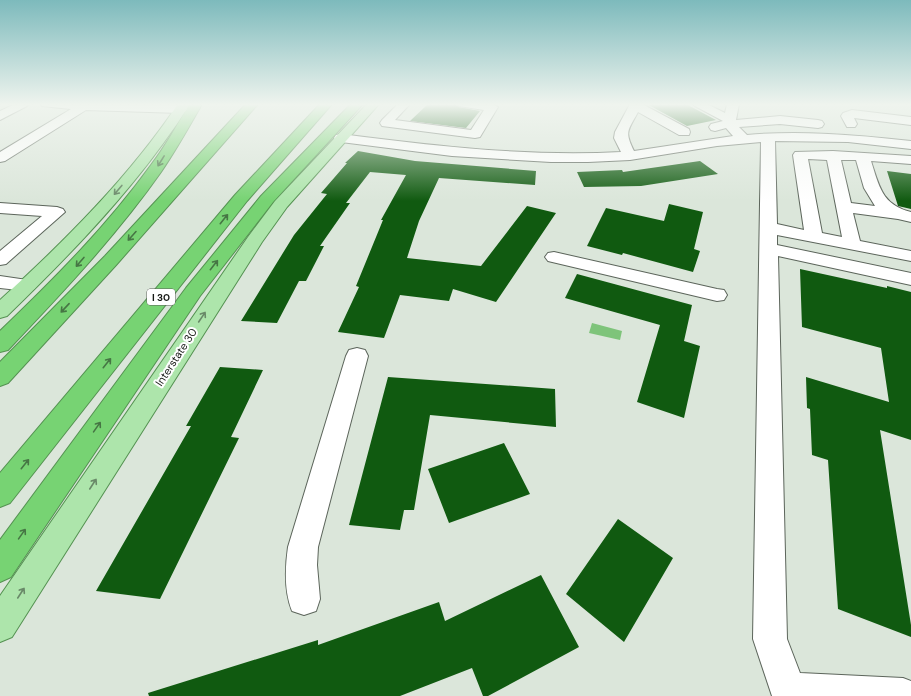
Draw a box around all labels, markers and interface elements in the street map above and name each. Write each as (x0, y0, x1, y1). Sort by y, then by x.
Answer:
one-way arrow (157, 155, 165, 167)
one-way arrow (113, 185, 122, 196)
one-way arrow (220, 213, 229, 224)
one-way arrow (127, 231, 136, 242)
one-way arrow (75, 257, 84, 267)
one-way arrow (210, 260, 218, 271)
road number: I 30 (147, 289, 175, 305)
one-way arrow (60, 303, 70, 313)
one-way arrow (198, 312, 206, 323)
street label: Interstate 30 (152, 325, 200, 389)
one-way arrow (102, 357, 111, 368)
one-way arrow (93, 422, 101, 433)
one-way arrow (20, 458, 29, 469)
one-way arrow (89, 478, 97, 490)
one-way arrow (18, 529, 26, 540)
one-way arrow (18, 587, 26, 599)

